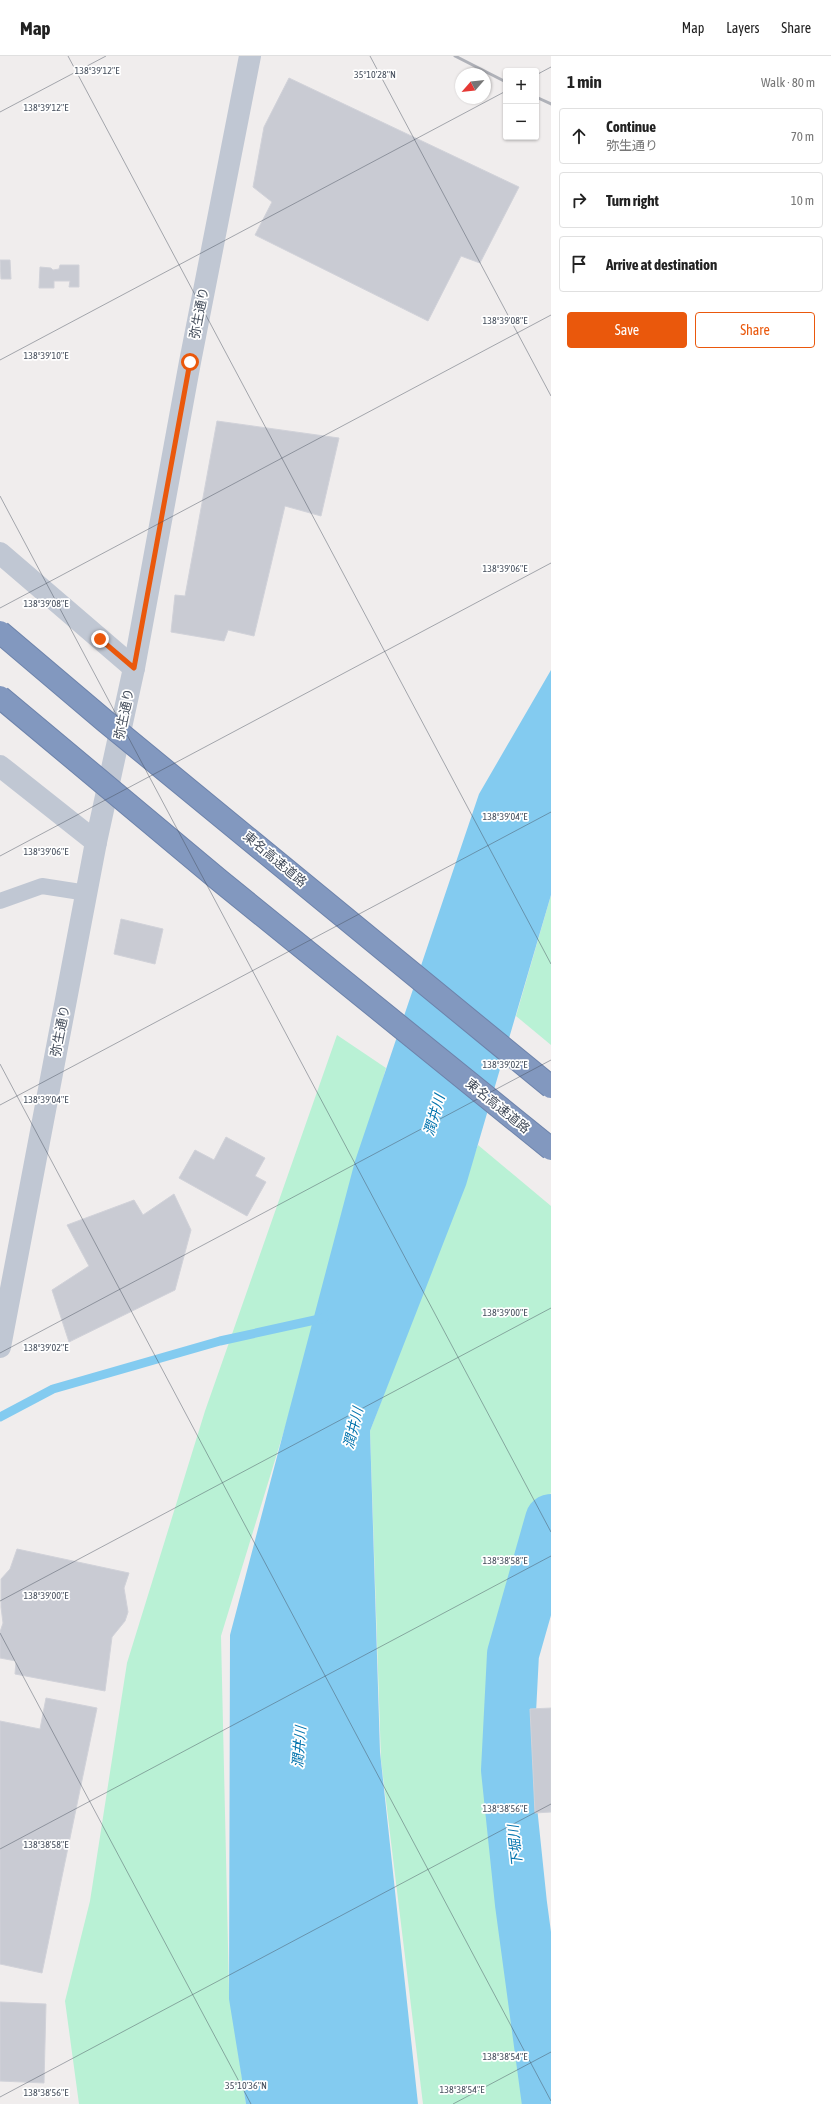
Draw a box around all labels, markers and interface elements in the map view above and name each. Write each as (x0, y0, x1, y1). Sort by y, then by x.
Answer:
text: Map (20, 17, 51, 39)
text: Map (682, 20, 704, 36)
text: Layers (726, 20, 759, 36)
text: Share (781, 20, 811, 36)
text: 138°39'12"E (75, 65, 120, 76)
north arrow (455, 68, 491, 104)
map controls (503, 68, 539, 140)
button: + (503, 68, 539, 104)
text: 35°10'28"N (354, 69, 396, 80)
text: 1 min (567, 72, 602, 92)
text: Walk · 80 m (761, 75, 815, 90)
text: 138°39'12"E (24, 102, 69, 113)
button: − (503, 104, 539, 140)
text: Continue (606, 118, 656, 135)
icon: ahead (568, 125, 590, 147)
text: 70 m (791, 129, 814, 144)
text: 弥生通り (606, 138, 658, 153)
icon: right (568, 189, 590, 211)
text: Turn right (606, 192, 659, 209)
text: 10 m (791, 193, 814, 208)
icon: arrive (568, 253, 590, 275)
text: Arrive at destination (606, 256, 717, 273)
street label: 弥生通り (187, 286, 211, 340)
button: Save (567, 312, 687, 348)
button: Share (695, 312, 815, 348)
text: 138°39'08"E (483, 315, 528, 326)
text: 138°39'10"E (24, 350, 69, 361)
route start (181, 353, 199, 371)
text: 138°39'06"E (483, 563, 528, 574)
text: 138°39'08"E (24, 598, 69, 609)
route end (91, 630, 109, 648)
street label: 弥生通り (111, 687, 137, 741)
text: 138°39'04"E (483, 811, 528, 822)
street label: 東名高速道路 (240, 828, 310, 890)
text: 138°39'06"E (24, 846, 69, 857)
street label: 弥生通り (48, 1004, 72, 1058)
text: 138°39'02"E (483, 1059, 528, 1070)
street label: 東名高速道路 (463, 1076, 533, 1136)
water label: 潤井川 (421, 1091, 448, 1137)
text: 138°39'04"E (24, 1094, 69, 1105)
text: 138°39'00"E (483, 1307, 528, 1318)
text: 138°39'02"E (24, 1342, 69, 1353)
water label: 潤井川 (340, 1404, 366, 1450)
text: 138°38'58"E (483, 1555, 528, 1566)
text: 138°39'00"E (24, 1590, 69, 1601)
water label: 潤井川 (289, 1723, 309, 1769)
text: 138°38'56"E (483, 1803, 528, 1814)
water label: 下堀川 (505, 1822, 525, 1868)
text: 138°38'58"E (24, 1839, 69, 1850)
text: 138°38'54"E (483, 2051, 528, 2062)
text: 35°10'36"N (225, 2080, 267, 2091)
text: 138°38'54"E (440, 2084, 485, 2095)
text: 138°38'56"E (24, 2087, 69, 2098)

